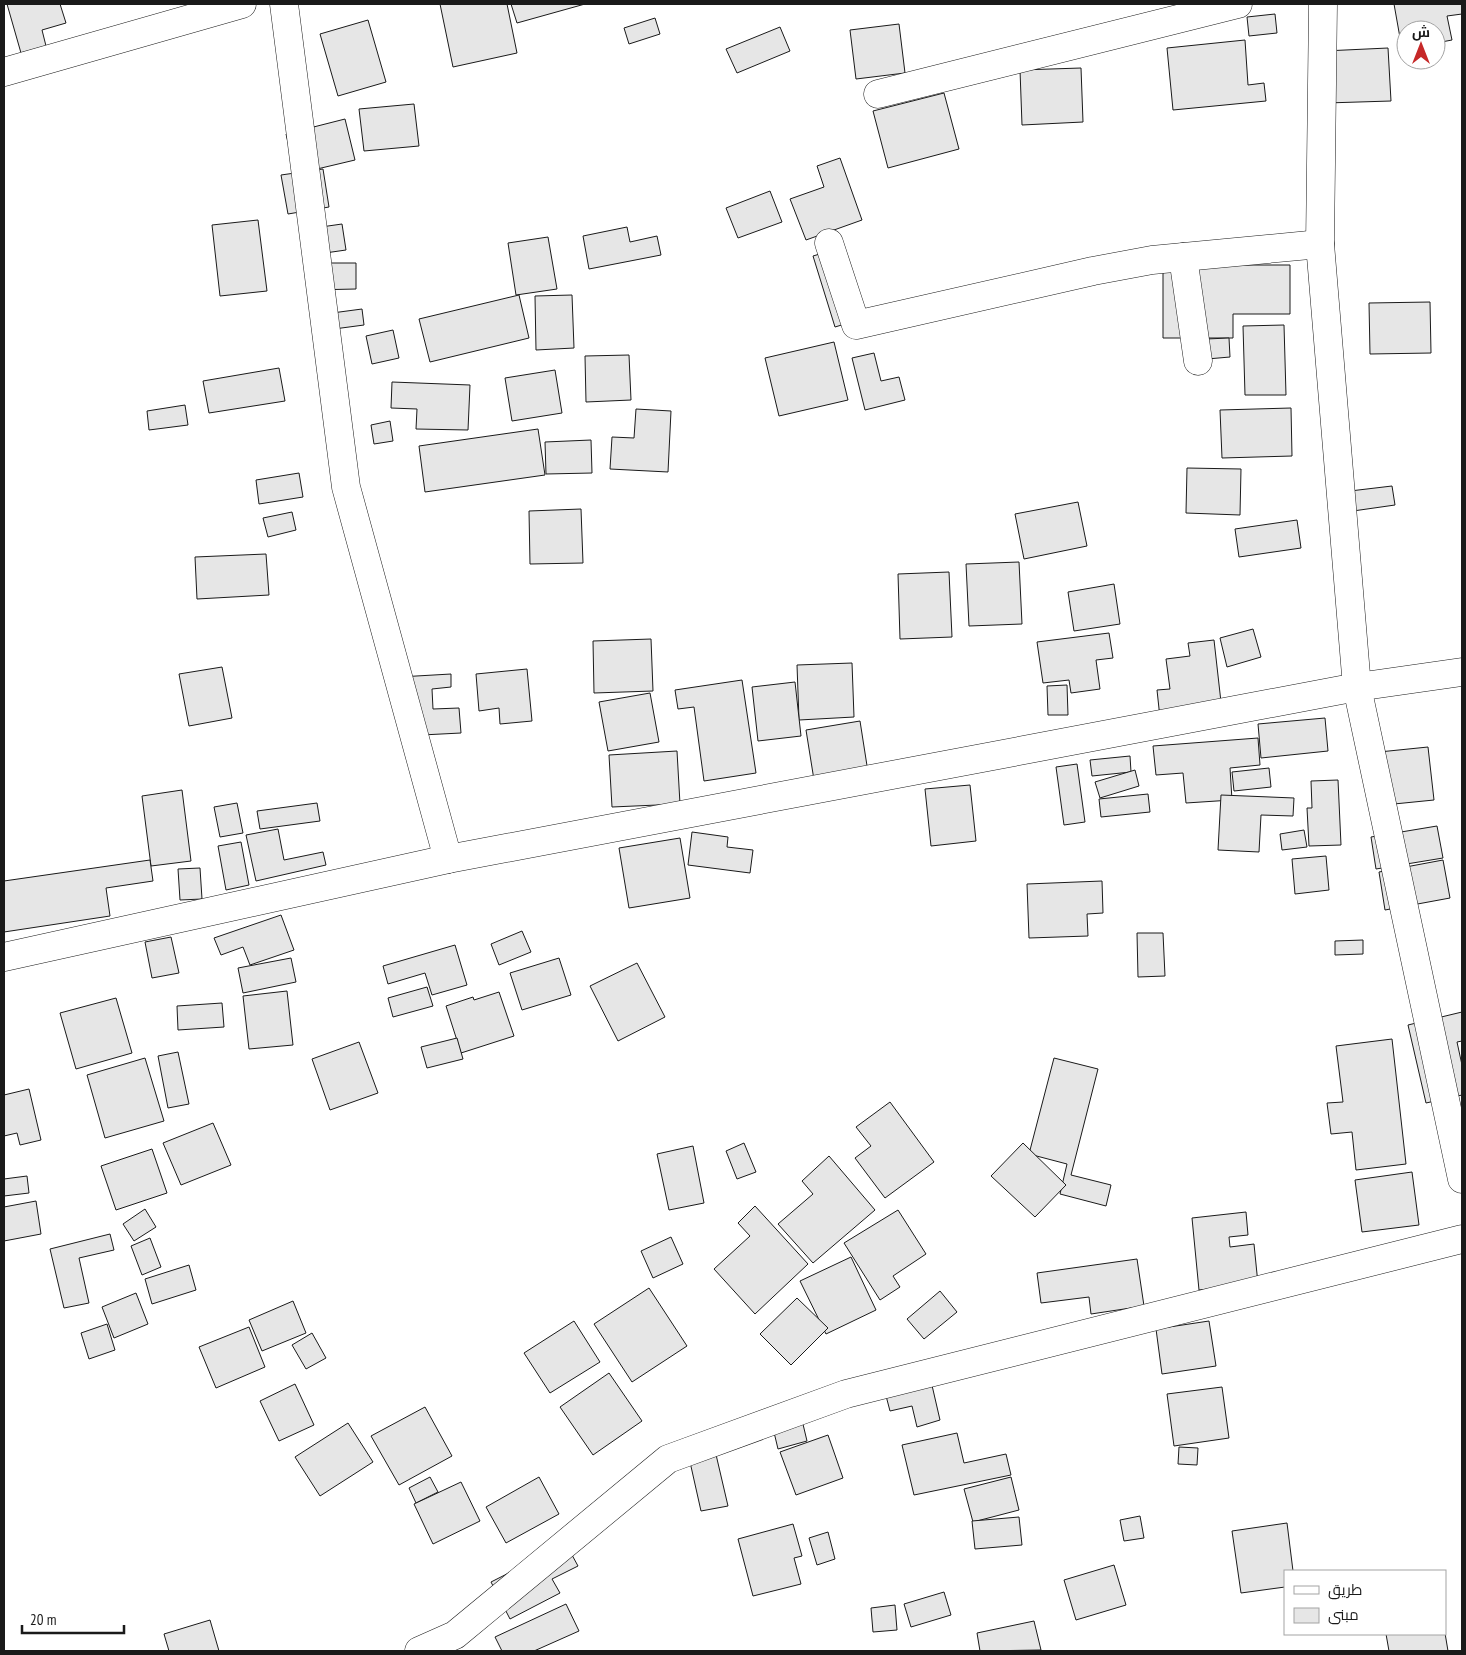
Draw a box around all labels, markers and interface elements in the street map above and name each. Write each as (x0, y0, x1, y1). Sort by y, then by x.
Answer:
north arrow (1396, 20, 1446, 70)
text: ش (1412, 23, 1430, 41)
legend (1284, 1570, 1446, 1635)
text: طريق (1328, 1580, 1362, 1600)
scale bar (22, 1602, 125, 1634)
text: مبنى (1328, 1605, 1359, 1625)
text: 20 m (30, 1610, 56, 1629)

